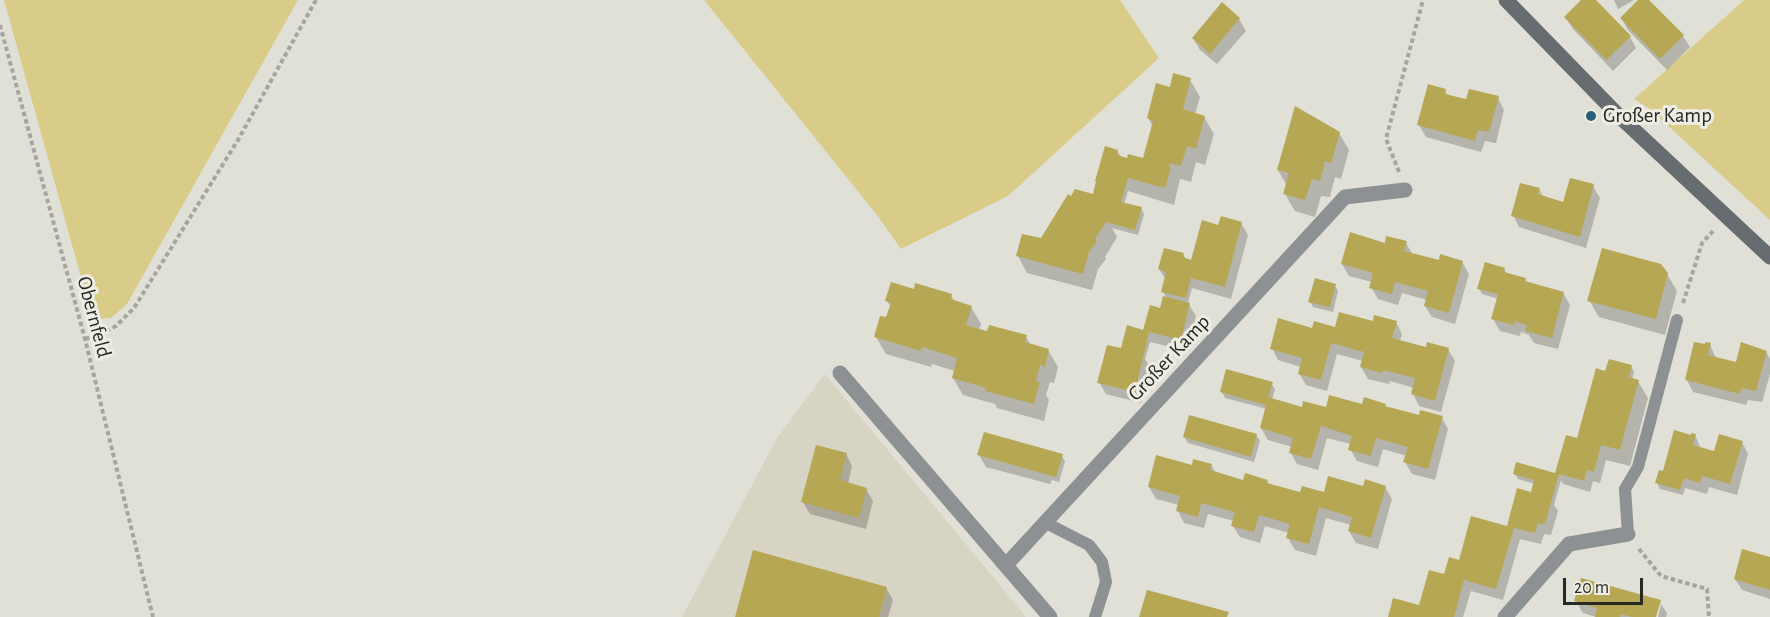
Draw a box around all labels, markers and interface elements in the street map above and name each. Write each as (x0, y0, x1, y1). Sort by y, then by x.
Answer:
place label: Großer Kamp (1603, 103, 1712, 129)
marker: Großer Kamp (1584, 109, 1598, 123)
street label: Obernfeld (71, 274, 117, 360)
street label: Großer Kamp (1123, 310, 1215, 406)
scale bar (1566, 566, 1646, 604)
text: 20 m (1574, 579, 1609, 597)

